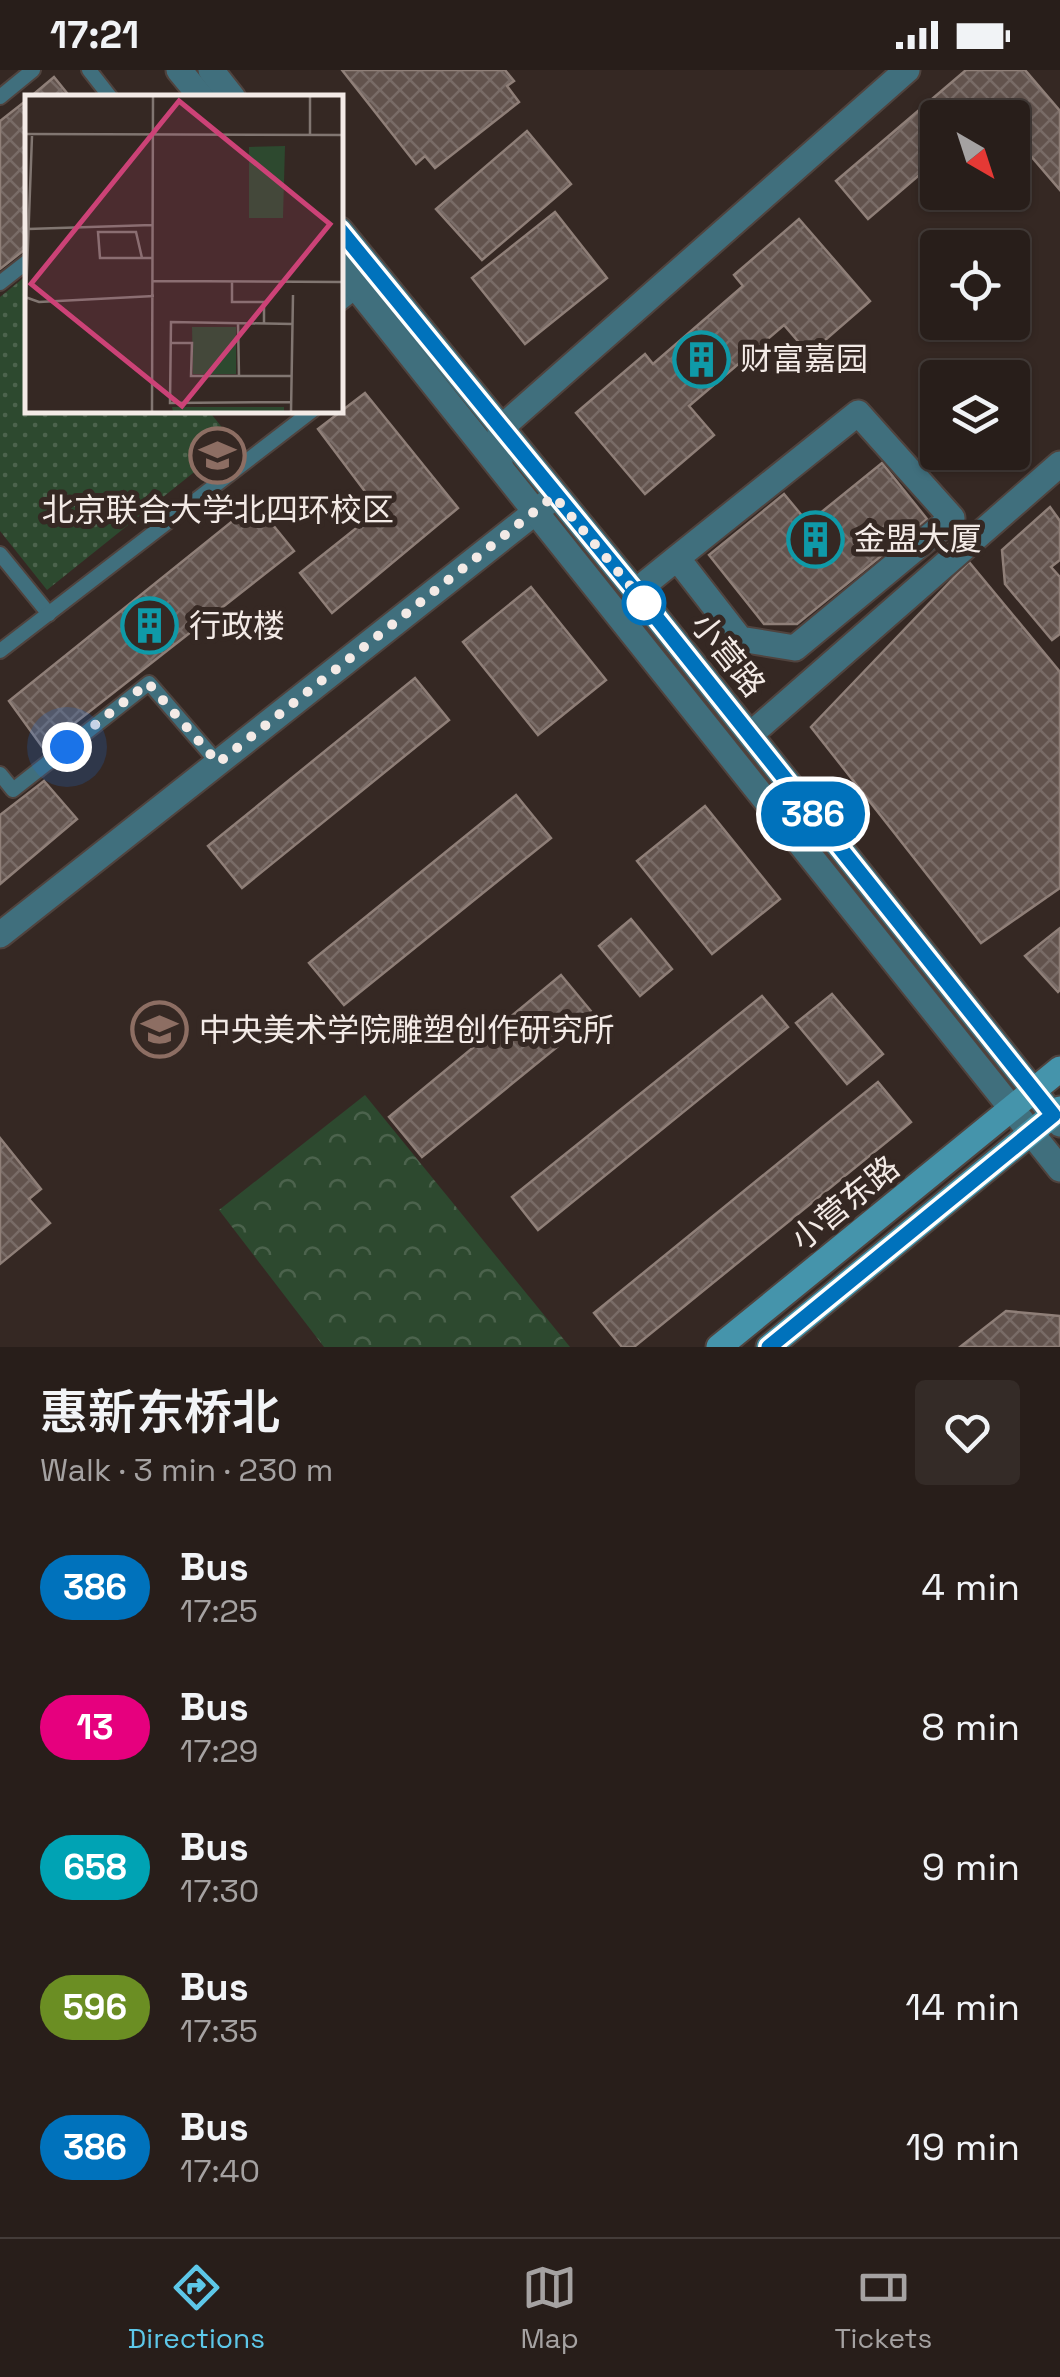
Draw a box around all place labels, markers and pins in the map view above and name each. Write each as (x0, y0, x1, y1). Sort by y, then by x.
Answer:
building icon: 财富嘉园 (671, 329, 731, 389)
place label: 财富嘉园 (740, 339, 868, 379)
school or university icon: 北京联合大学北四环校区 (188, 426, 248, 486)
place label: 北京联合大学北四环校区 (42, 490, 394, 530)
building icon: 金盟大厦 (785, 509, 845, 569)
place label: 金盟大厦 (854, 519, 982, 559)
unlabelled marker (623, 582, 665, 624)
building icon: 行政楼 (120, 596, 180, 656)
place label: 行政楼 (189, 606, 285, 646)
school or university icon: 中央美术学院雕塑创作研究所 (130, 1000, 190, 1060)
place label: 中央美术学院雕塑创作研究所 (199, 1010, 615, 1050)

